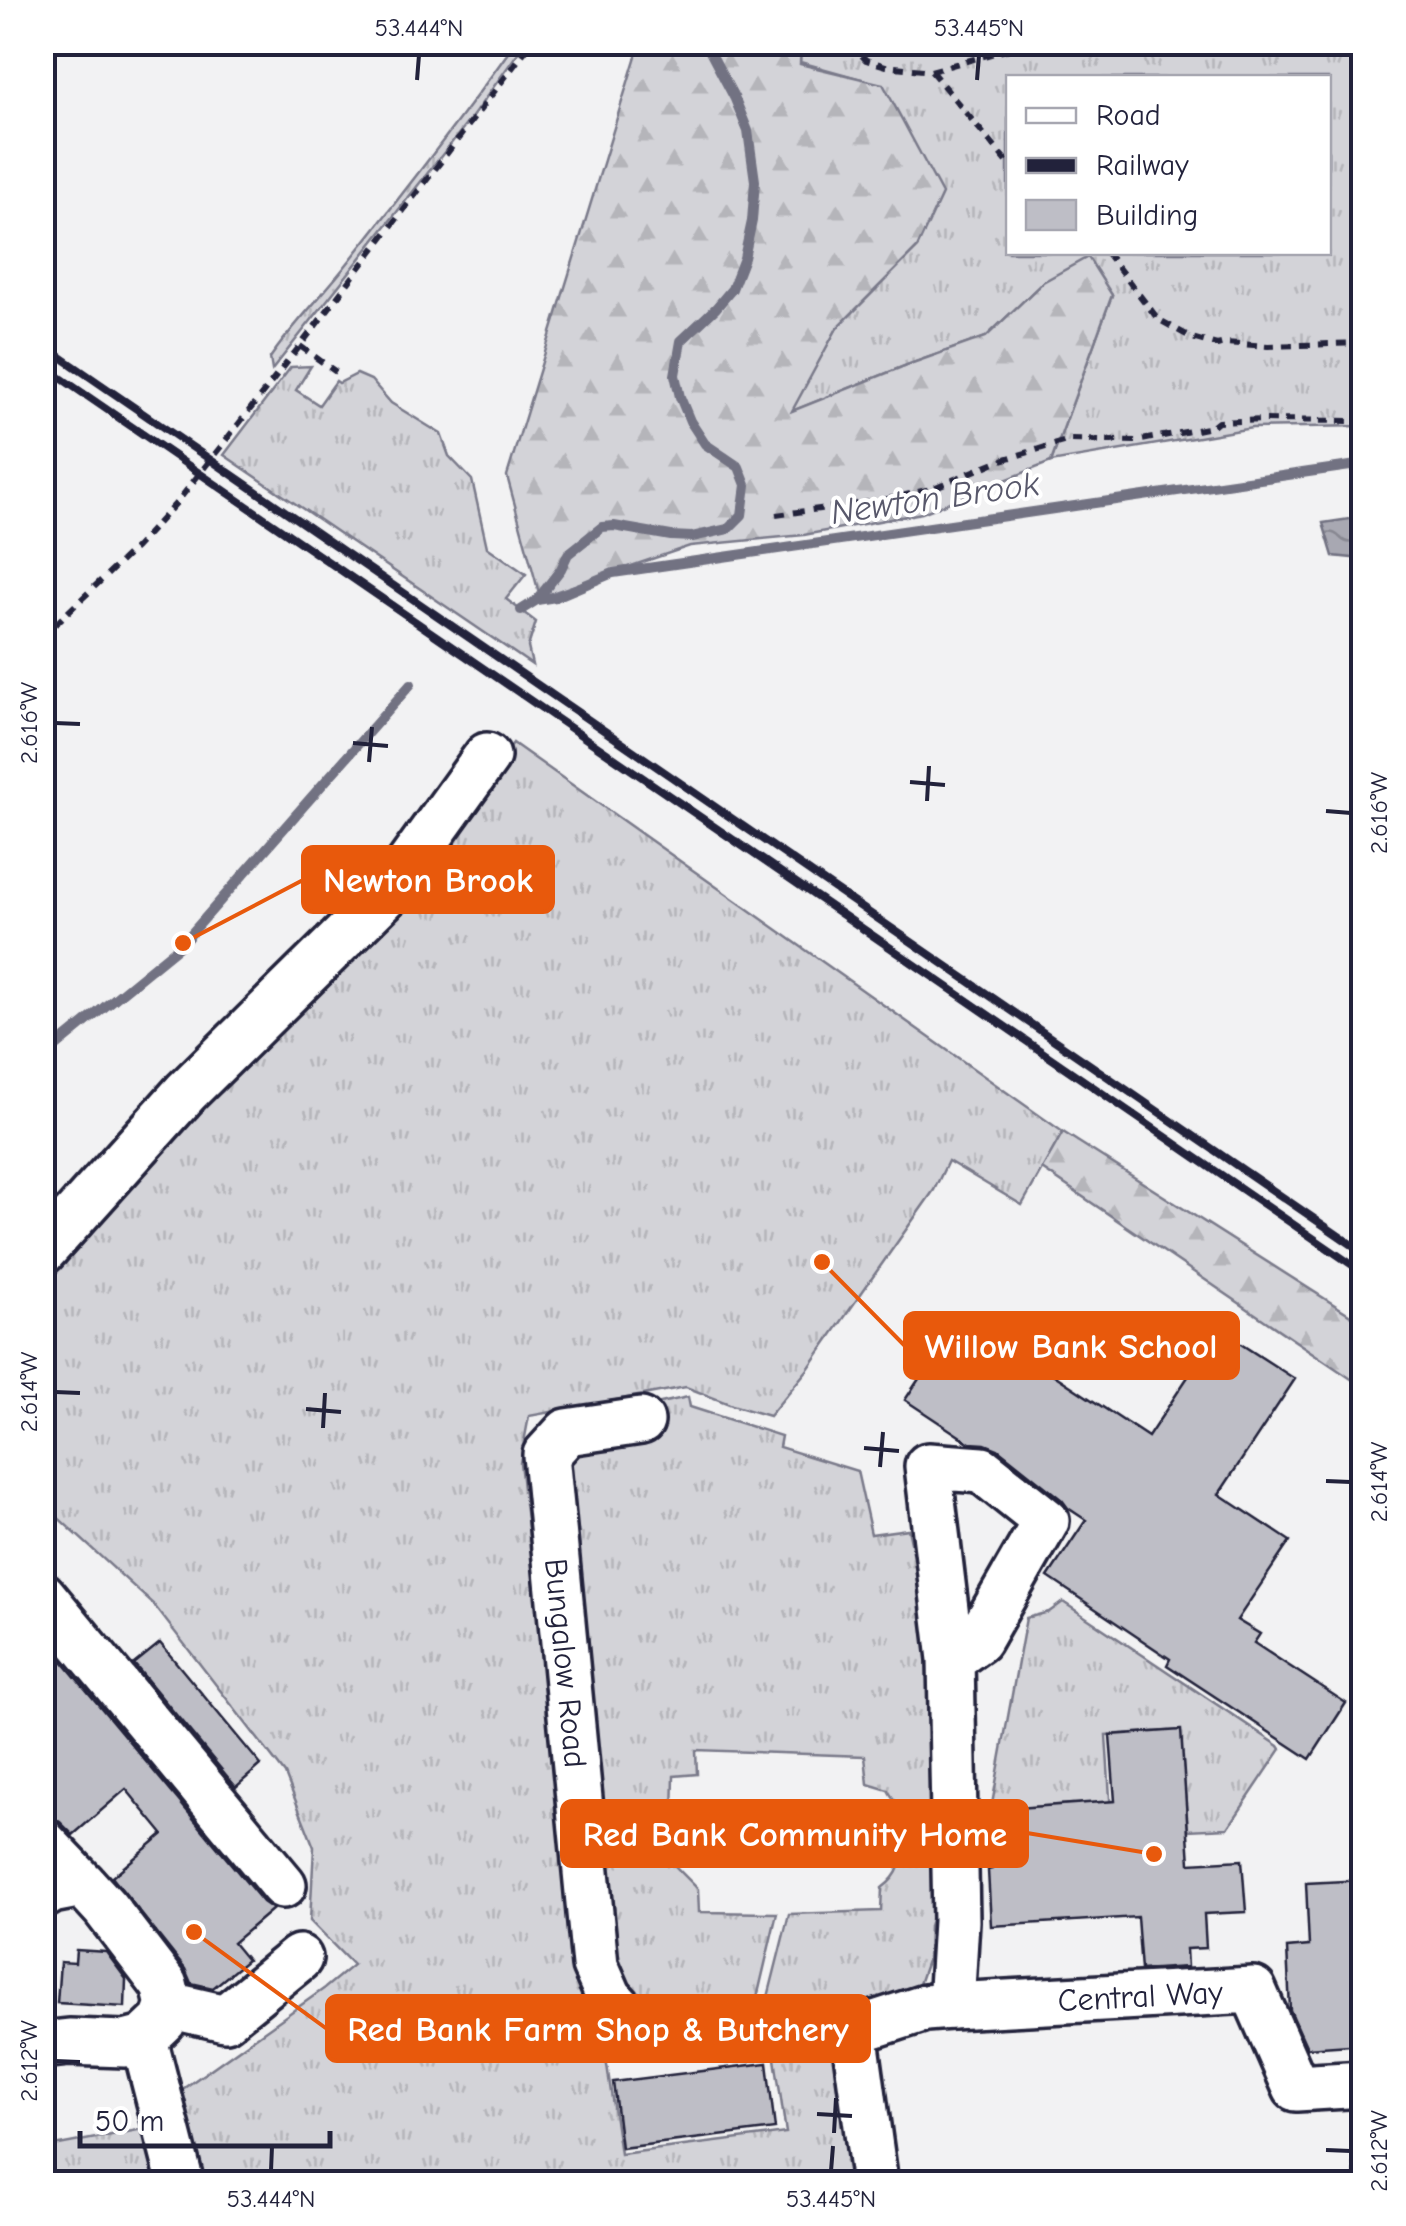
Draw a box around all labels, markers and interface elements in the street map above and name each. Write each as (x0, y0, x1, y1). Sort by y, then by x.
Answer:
text: 53.444°N (375, 13, 463, 42)
text: 53.445°N (934, 13, 1024, 42)
legend (1006, 75, 1331, 255)
text: Road (1096, 98, 1161, 133)
text: Railway (1096, 148, 1189, 183)
text: Building (1096, 198, 1199, 233)
water label: Newton Brook (828, 463, 1043, 533)
text: 2.616°W (14, 682, 43, 764)
text: 2.616°W (1364, 772, 1393, 854)
callout: Newton Brook (303, 847, 553, 912)
text: Newton Brook (323, 860, 533, 901)
callout: Willow Bank School (905, 1313, 1238, 1378)
text: Willow Bank School (924, 1326, 1218, 1367)
text: 2.614°W (14, 1352, 43, 1432)
text: 2.614°W (1364, 1442, 1393, 1522)
street label: Bungalow Road (538, 1557, 594, 1769)
callout: Red Bank Community Home (562, 1801, 1027, 1866)
text: Red Bank Community Home (583, 1814, 1007, 1855)
street label: Central Way (1057, 1973, 1224, 2019)
callout: Red Bank Farm Shop & Butchery (327, 1996, 869, 2061)
text: Red Bank Farm Shop & Butchery (347, 2009, 849, 2050)
text: 2.612°W (14, 2020, 43, 2102)
scale bar (80, 2086, 330, 2148)
text: 50 m (95, 2104, 164, 2139)
text: 2.612°W (1364, 2110, 1393, 2192)
text: 53.444°N (227, 2184, 315, 2213)
text: 53.445°N (786, 2184, 876, 2213)

